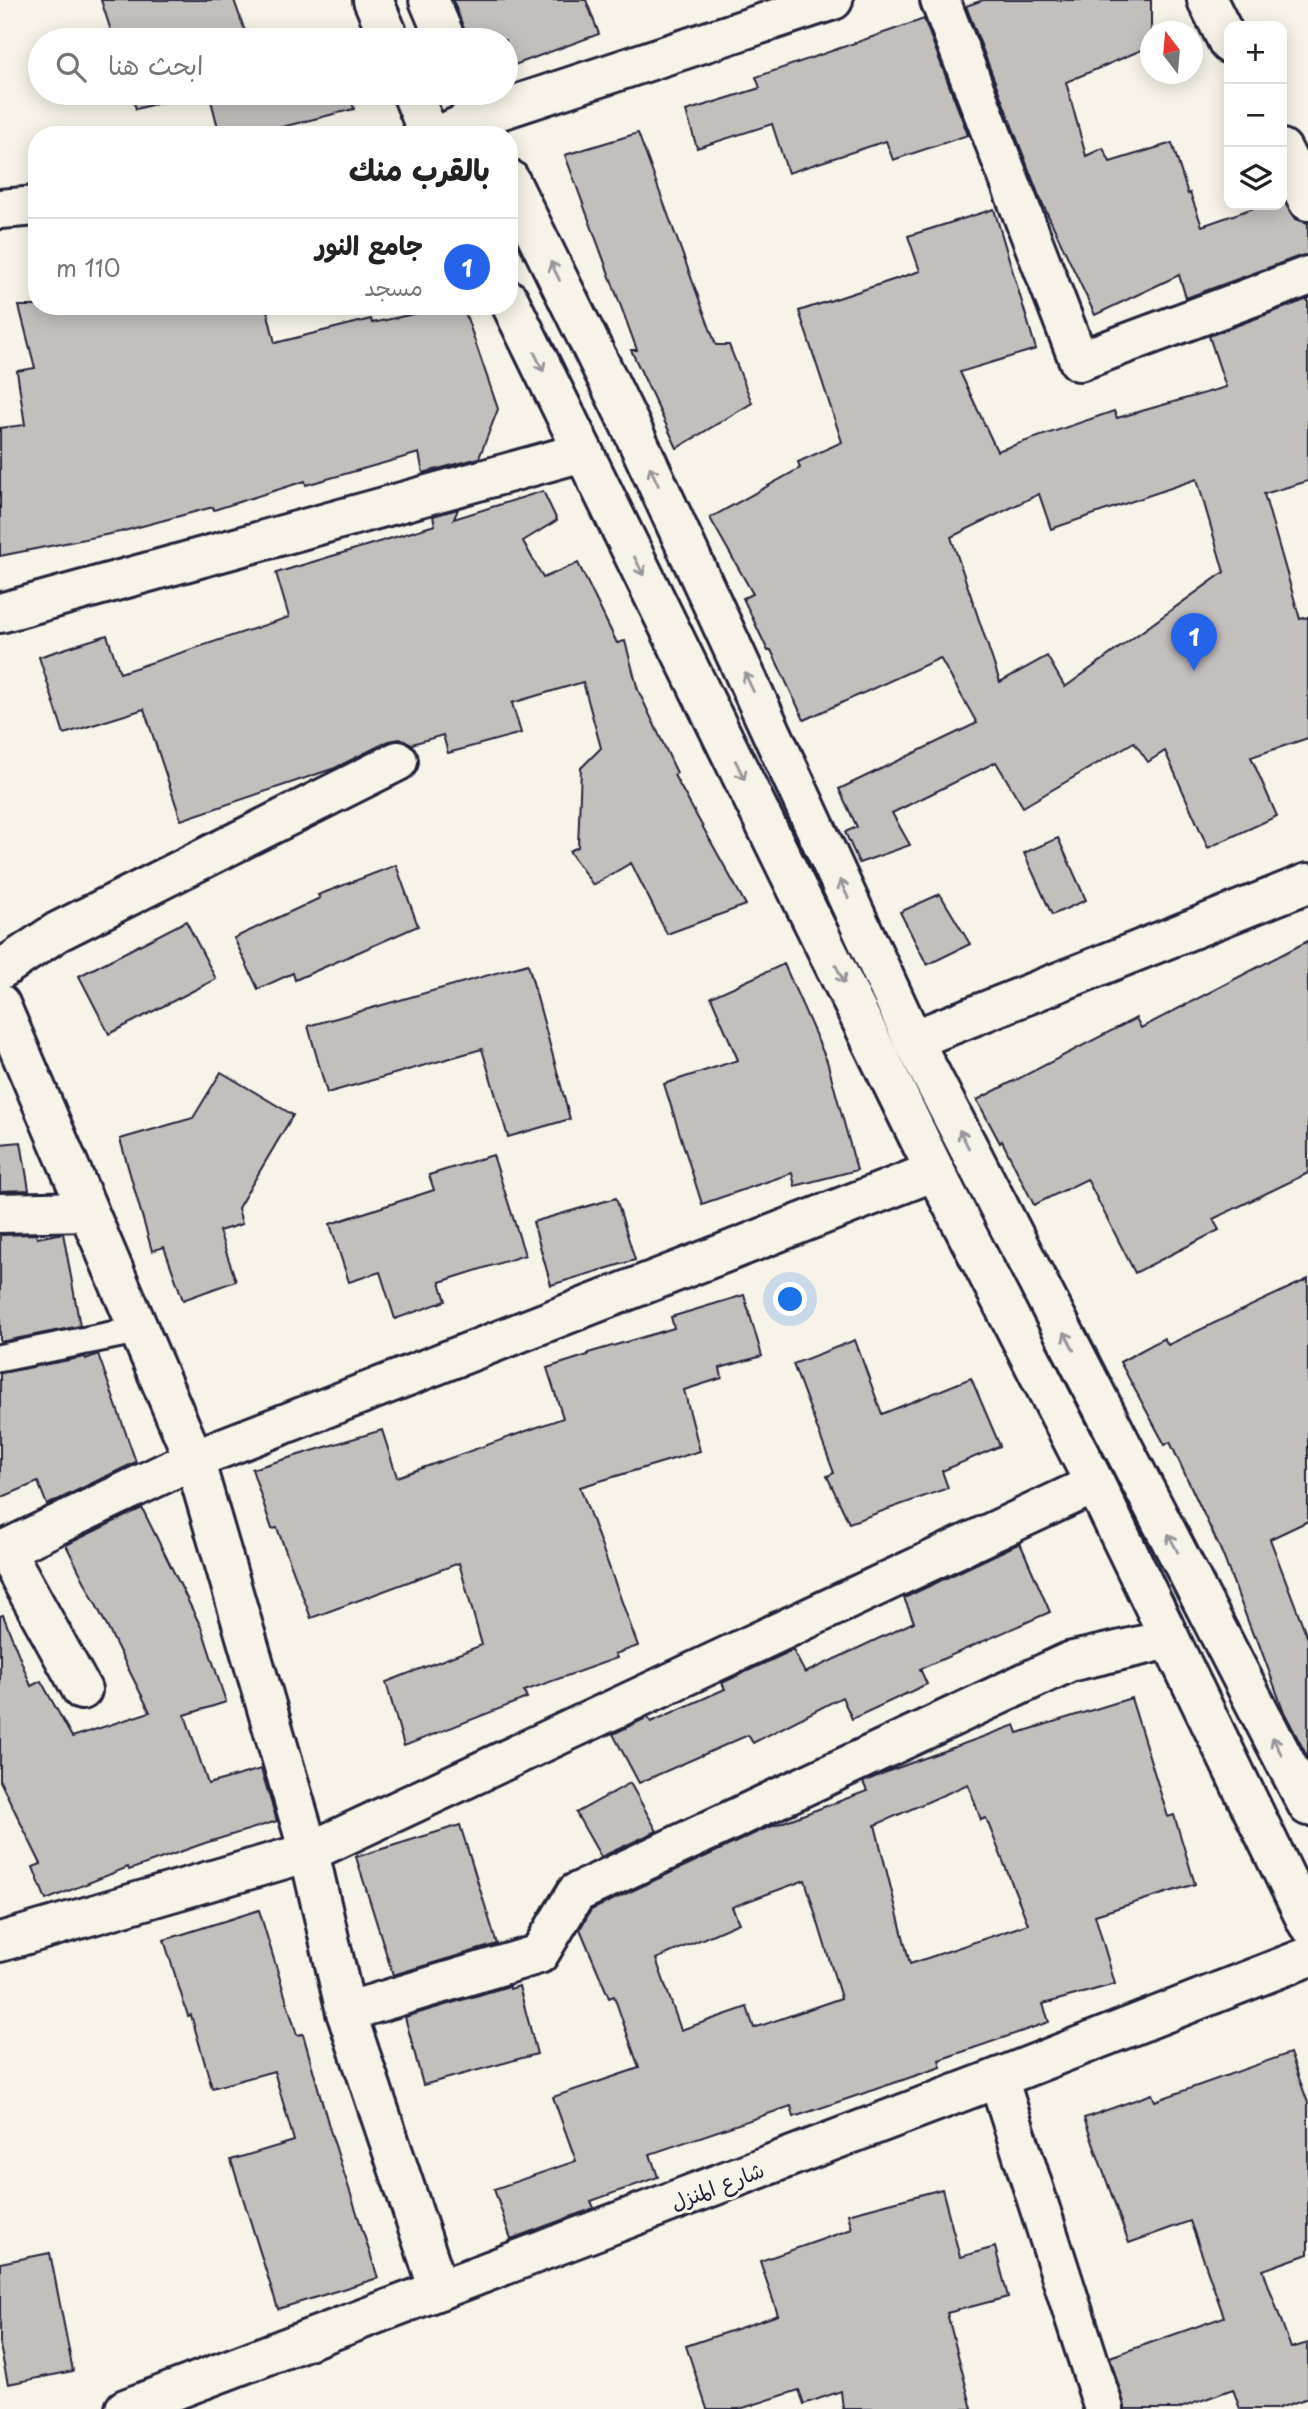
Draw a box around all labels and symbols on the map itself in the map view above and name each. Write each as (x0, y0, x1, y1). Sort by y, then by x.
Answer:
north arrow (1140, 21, 1203, 84)
one-way arrow (547, 261, 561, 282)
one-way arrow (533, 351, 546, 372)
one-way arrow (647, 466, 660, 487)
one-way arrow (632, 555, 646, 576)
pin: 1 (1171, 613, 1217, 671)
one-way arrow (742, 672, 755, 693)
one-way arrow (733, 759, 747, 780)
one-way arrow (837, 879, 850, 900)
one-way arrow (834, 963, 848, 984)
one-way arrow (957, 1129, 971, 1150)
your location (773, 1282, 807, 1316)
one-way arrow (1061, 1331, 1075, 1352)
one-way arrow (1165, 1534, 1179, 1554)
one-way arrow (1269, 1736, 1283, 1757)
street label: شارع المنزل (665, 2152, 769, 2218)

